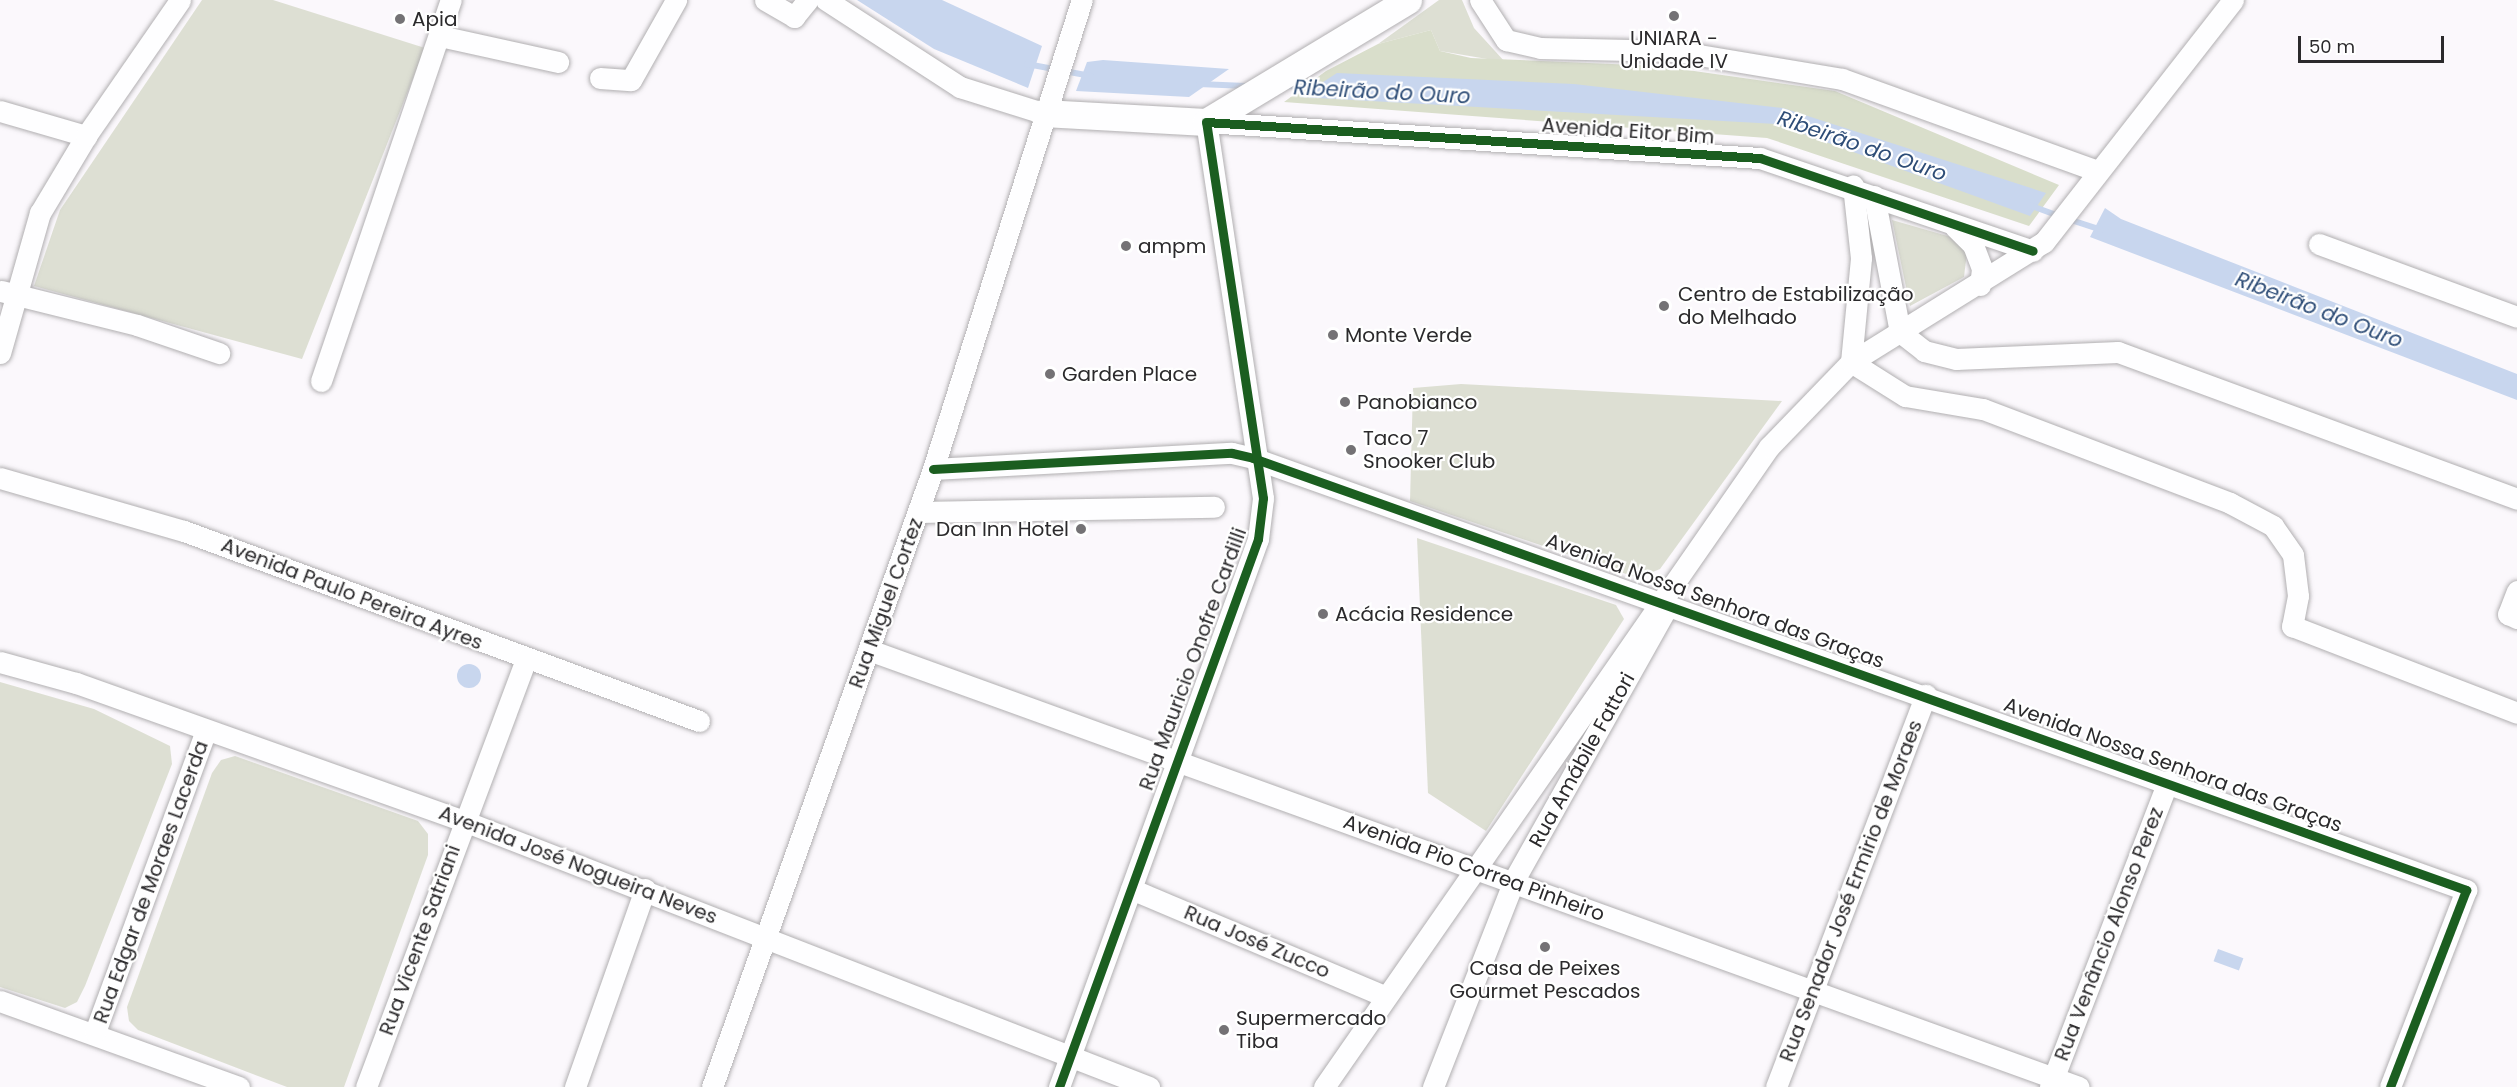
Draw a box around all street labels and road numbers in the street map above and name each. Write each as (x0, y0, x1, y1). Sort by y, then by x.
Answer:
street label: Avenida Eitor Bim (1541, 113, 1715, 149)
street label: Rua Miguel Cortez (844, 515, 928, 691)
street label: Rua Mauricio Onofre Cardilli (1134, 524, 1252, 794)
street label: Avenida Nossa Senhora das Graças (1543, 528, 1887, 674)
street label: Avenida Paulo Pereira Ayres (218, 533, 486, 655)
street label: Rua Amábile Fattori (1524, 669, 1640, 851)
street label: Avenida Nossa Senhora das Graças (2001, 692, 2345, 838)
street label: Rua Senador José Ermirio de Moraes (1775, 717, 1927, 1065)
street label: Rua Edgar de Moraes Lacerda (89, 737, 213, 1027)
street label: Avenida José Nogueira Neves (435, 801, 721, 929)
street label: Rua Venâncio Alonso Perez (2049, 804, 2169, 1064)
street label: Avenida Pio Correa Pinheiro (1340, 810, 1608, 926)
street label: Rua Vicente Satriani (374, 842, 466, 1038)
street label: Rua José Zucco (1180, 900, 1334, 984)

